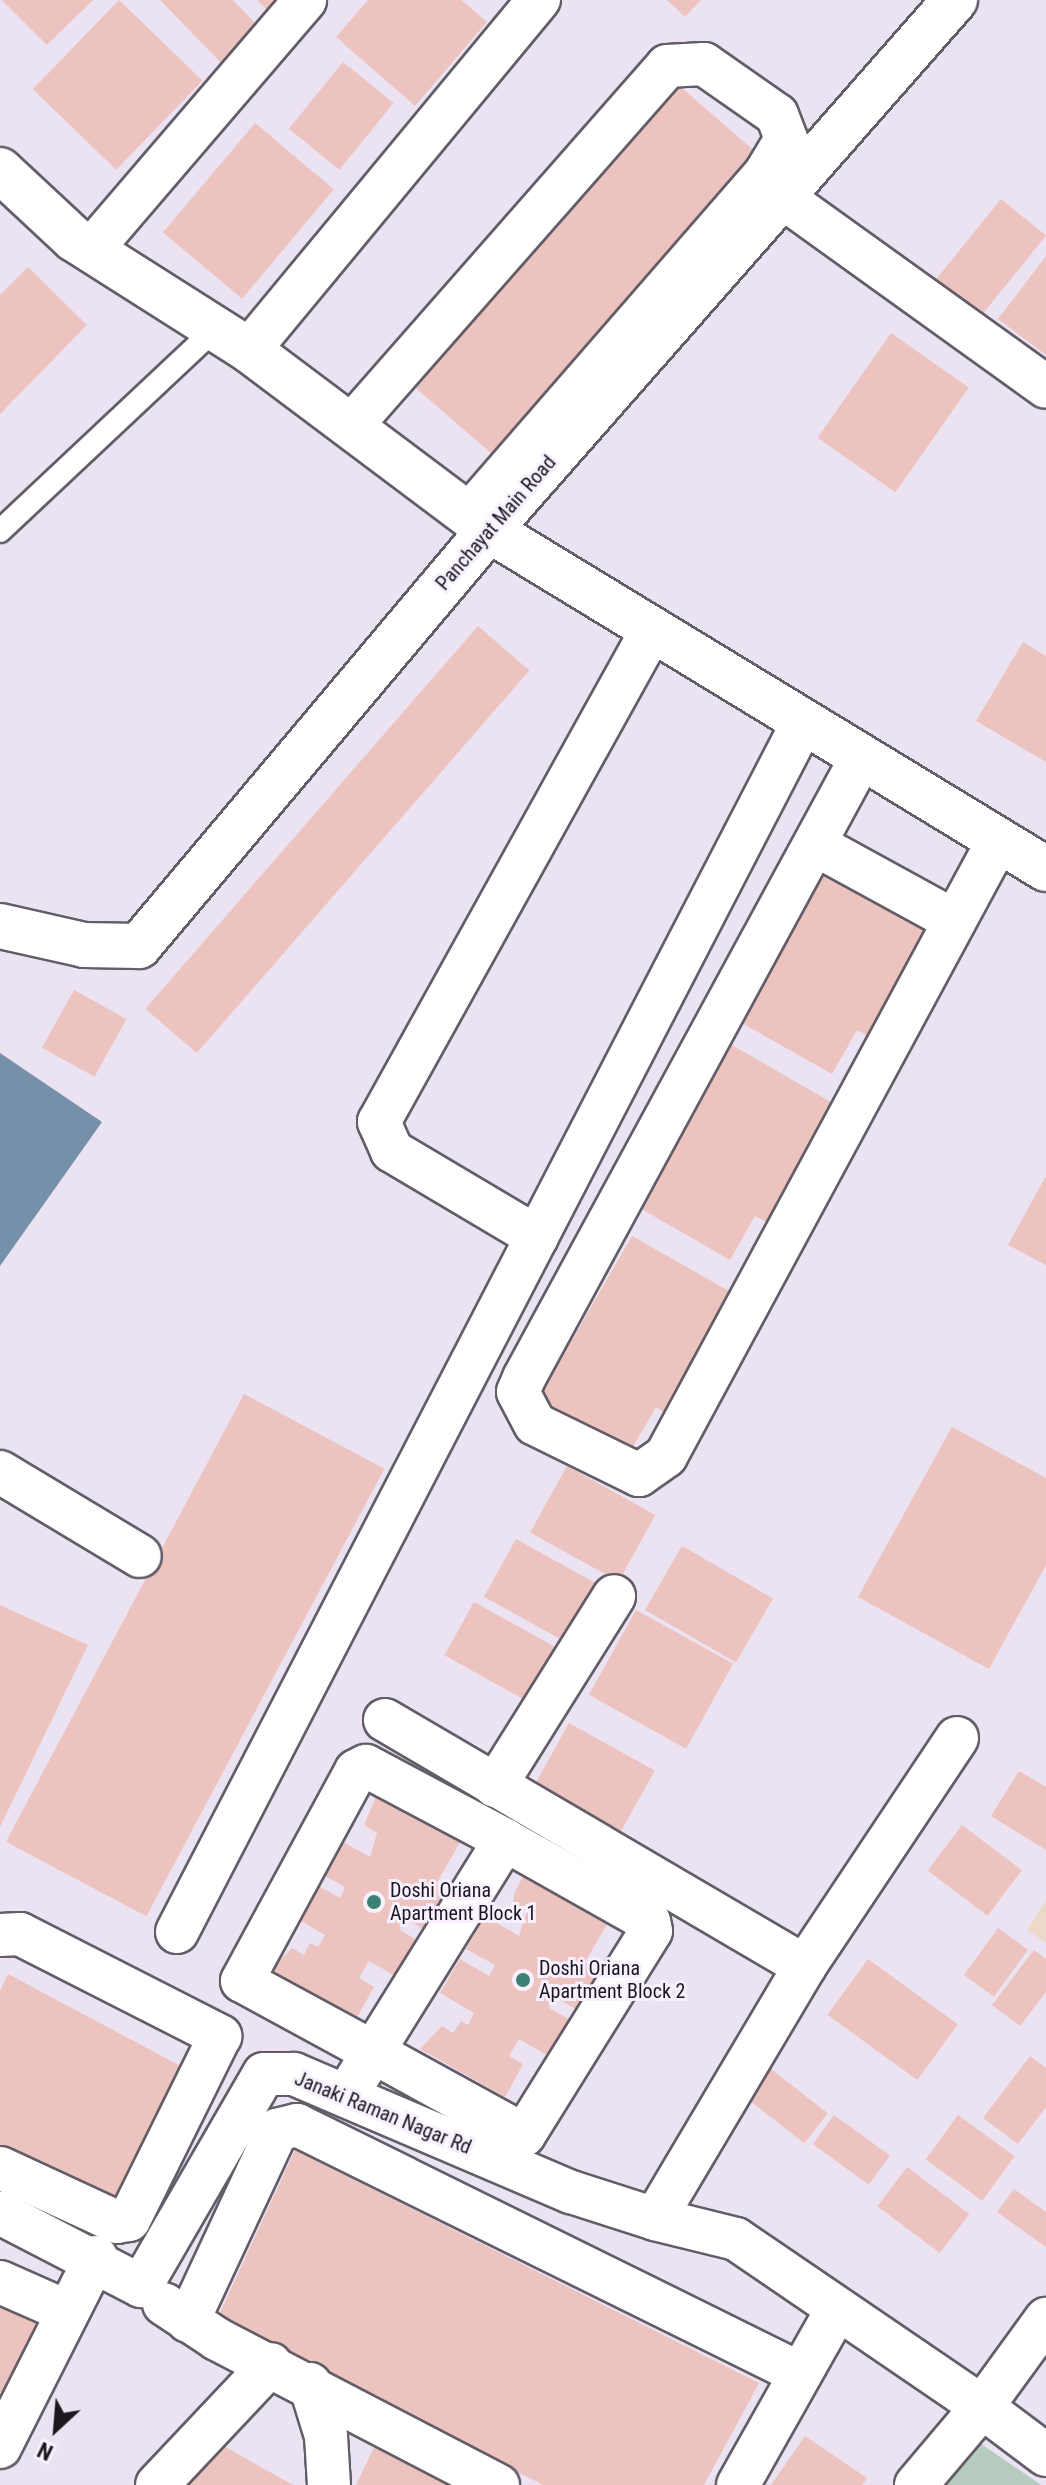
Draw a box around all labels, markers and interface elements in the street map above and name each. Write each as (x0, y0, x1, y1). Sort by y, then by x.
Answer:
street label: Panchayat Main Road (431, 451, 561, 595)
place label: Doshi Oriana Apartment Block 1 (390, 1878, 536, 1925)
marker: Doshi Oriana Apartment Block 1 (365, 1893, 383, 1911)
place label: Doshi Oriana Apartment Block 2 (539, 1956, 685, 2003)
marker: Doshi Oriana Apartment Block 2 (514, 1971, 532, 1989)
street label: Janaki Raman Nagar Rd (291, 2067, 475, 2159)
north arrow (16, 2389, 96, 2469)
text: N (34, 2437, 57, 2465)

